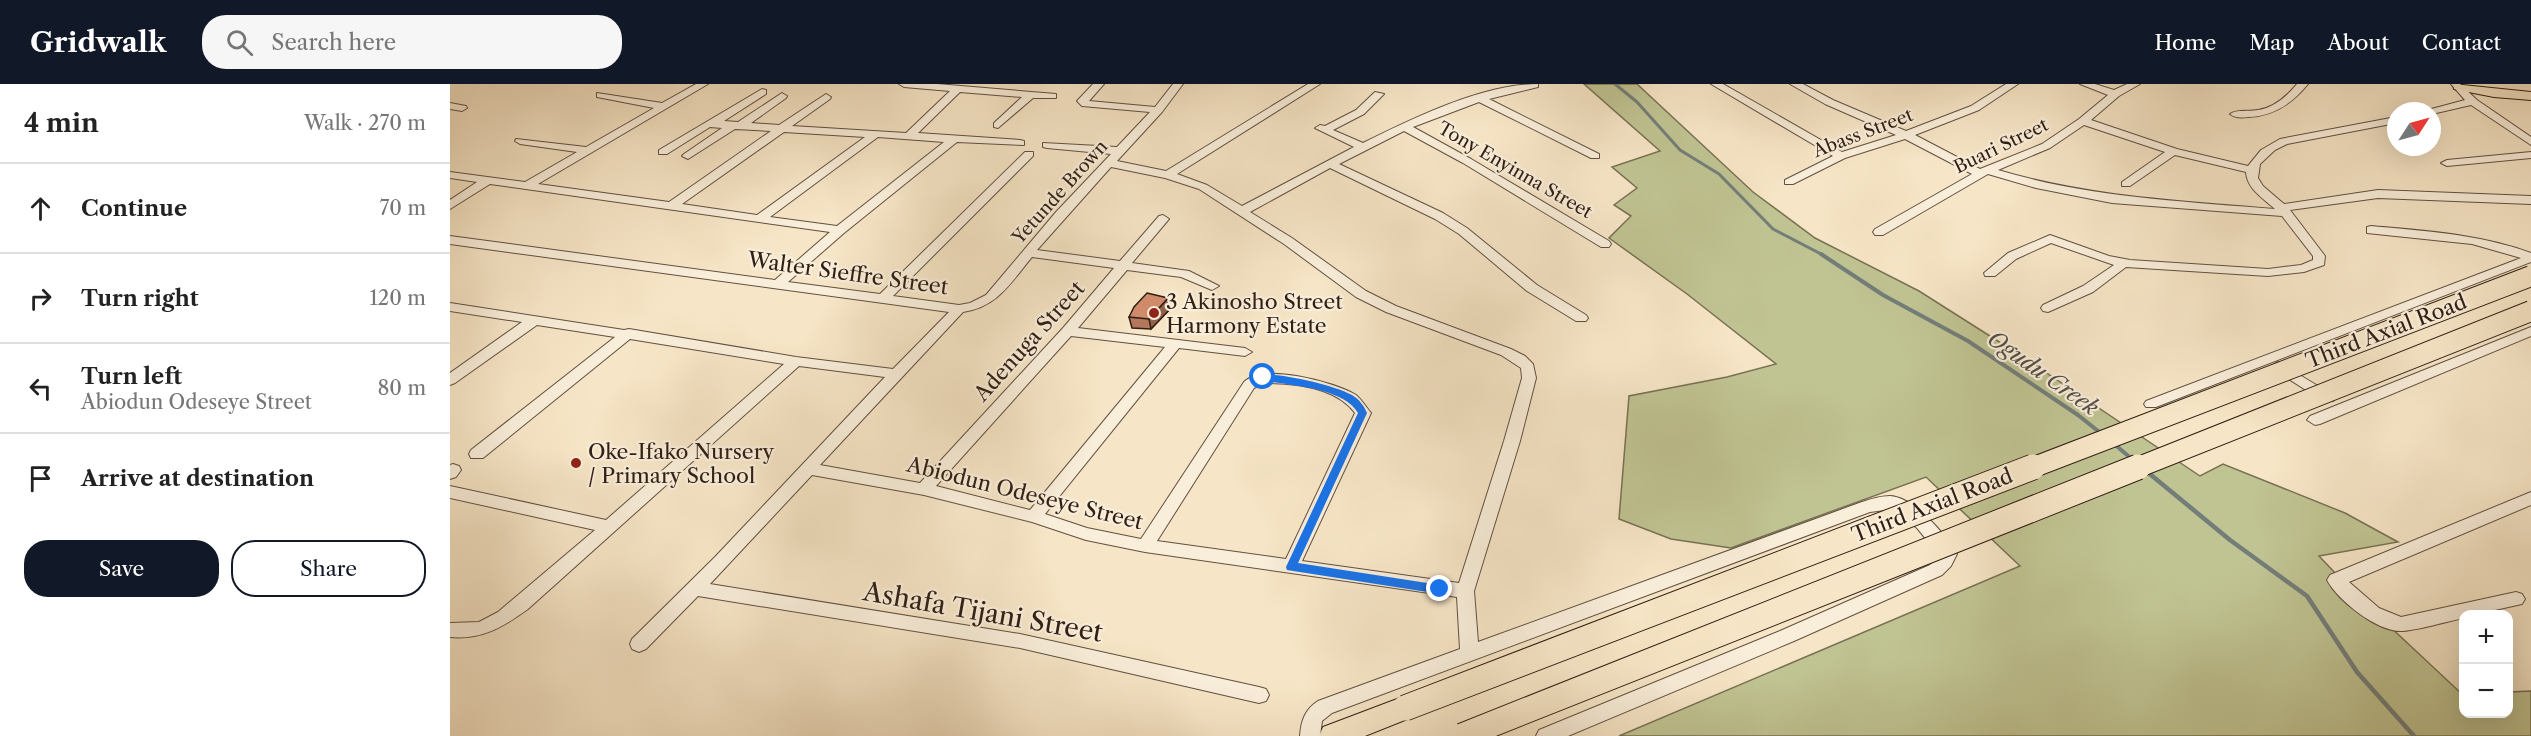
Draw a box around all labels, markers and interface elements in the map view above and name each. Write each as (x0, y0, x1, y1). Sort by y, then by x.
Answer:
search box (202, 15, 622, 69)
text: Gridwalk (30, 25, 166, 59)
icon: search (223, 26, 256, 59)
text: Search here (271, 29, 396, 56)
text: Home (2155, 30, 2216, 55)
text: Map (2249, 30, 2294, 55)
text: About (2327, 30, 2389, 55)
text: Contact (2422, 30, 2501, 55)
north arrow (2387, 102, 2441, 156)
street label: Abass Street (1809, 104, 1917, 162)
text: 4 min (24, 107, 99, 139)
text: Walk · 270 m (304, 111, 426, 135)
street label: Buari Street (1950, 113, 2052, 178)
street label: Tony Enyinna Street (1434, 117, 1596, 223)
street label: Yetunde Brown (1007, 136, 1112, 249)
icon: ahead (24, 192, 57, 225)
text: Continue (81, 195, 187, 222)
text: 70 m (380, 196, 426, 220)
street label: Walter Sieffre Street (745, 246, 950, 300)
street label: Adenuga Street (968, 275, 1090, 407)
icon: right (24, 282, 57, 315)
text: Turn right (81, 285, 199, 312)
text: 120 m (369, 286, 426, 310)
place label: 3 Akinosho Street Harmony Estate (1166, 289, 1343, 338)
street label: Third Axial Road (2302, 289, 2470, 373)
marker: 3 Akinosho Street Harmony Estate (1147, 306, 1161, 320)
water label: Ogudu Creek (1982, 325, 2104, 421)
text: Turn left (81, 363, 182, 390)
route start (1249, 363, 1275, 389)
icon: left (24, 372, 57, 405)
text: 80 m (378, 376, 426, 400)
text: Abiodun Odeseye Street (81, 390, 312, 414)
place label: Oke-Ifako Nursery / Primary School (588, 439, 774, 488)
street label: Abiodun Odeseye Street (903, 451, 1146, 535)
marker: Oke-Ifako Nursery / Primary School (569, 456, 583, 470)
icon: arrive (24, 462, 57, 495)
street label: Third Axial Road (1848, 463, 2016, 547)
text: Arrive at destination (81, 465, 314, 492)
button: Save (24, 540, 219, 597)
button: Share (231, 540, 426, 597)
street label: Ashafa Tijani Street (860, 575, 1106, 649)
route end (1426, 575, 1452, 601)
map controls (2459, 610, 2513, 718)
button: + (2459, 610, 2513, 664)
button: − (2459, 664, 2513, 718)

